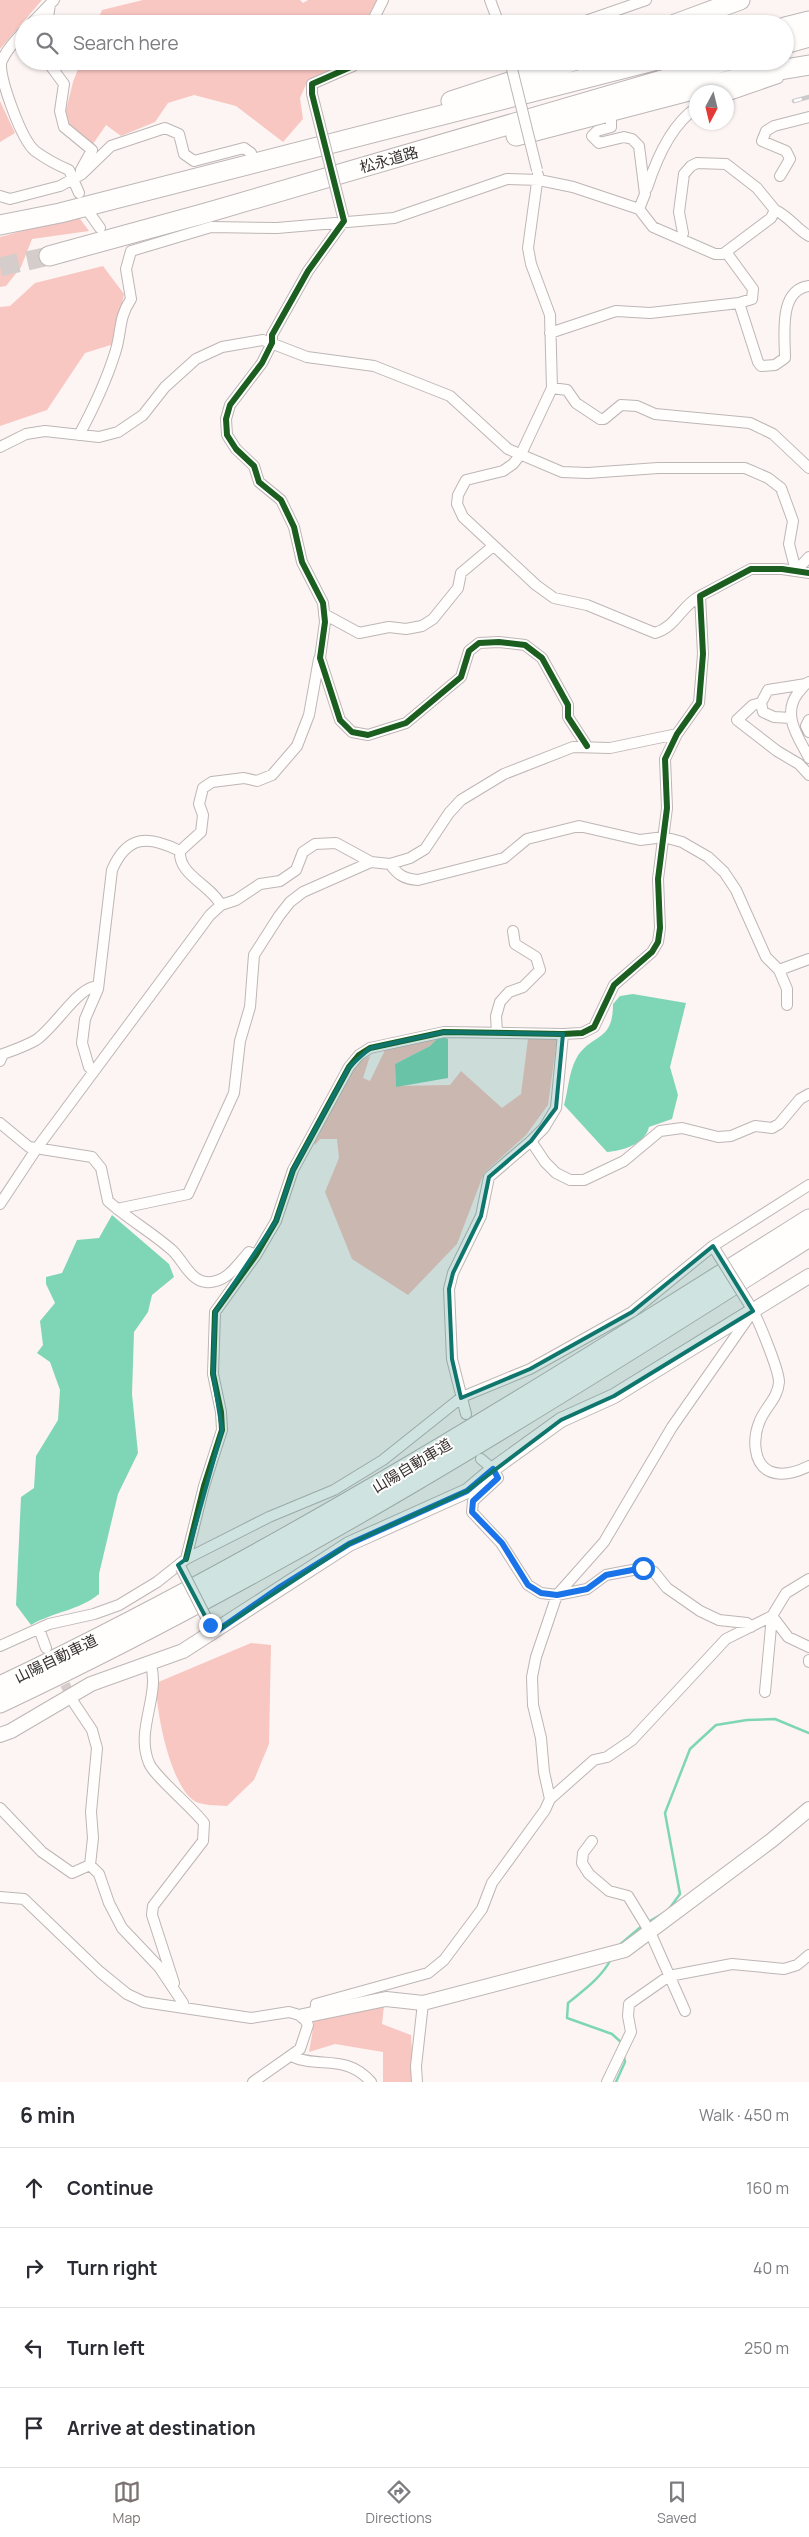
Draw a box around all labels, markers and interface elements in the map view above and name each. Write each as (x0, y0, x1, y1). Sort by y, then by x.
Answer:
search box (15, 15, 794, 70)
icon: search (33, 29, 61, 57)
text: Search here (73, 30, 179, 56)
north arrow (689, 85, 734, 130)
street label: 松永道路 (357, 141, 421, 178)
street label: 山陽自動車道 (368, 1433, 456, 1498)
route start (632, 1557, 655, 1580)
route end (199, 1614, 222, 1637)
street label: 山陽自動車道 (11, 1629, 101, 1688)
text: 6 min (20, 2101, 75, 2129)
text: Walk · 450 m (699, 2104, 789, 2126)
icon: ahead (20, 2174, 48, 2202)
text: Continue (67, 2175, 153, 2201)
text: 160 m (746, 2177, 789, 2199)
icon: right (20, 2254, 48, 2282)
text: Turn right (67, 2255, 157, 2281)
text: 40 m (753, 2257, 789, 2279)
icon: left (20, 2334, 48, 2362)
text: Turn left (67, 2335, 145, 2361)
text: 250 m (744, 2337, 789, 2359)
icon: arrive (20, 2414, 48, 2442)
text: Arrive at destination (67, 2415, 256, 2441)
tab: Map (113, 2478, 141, 2527)
tab: Directions (366, 2478, 432, 2527)
tab: Saved (657, 2478, 696, 2527)

